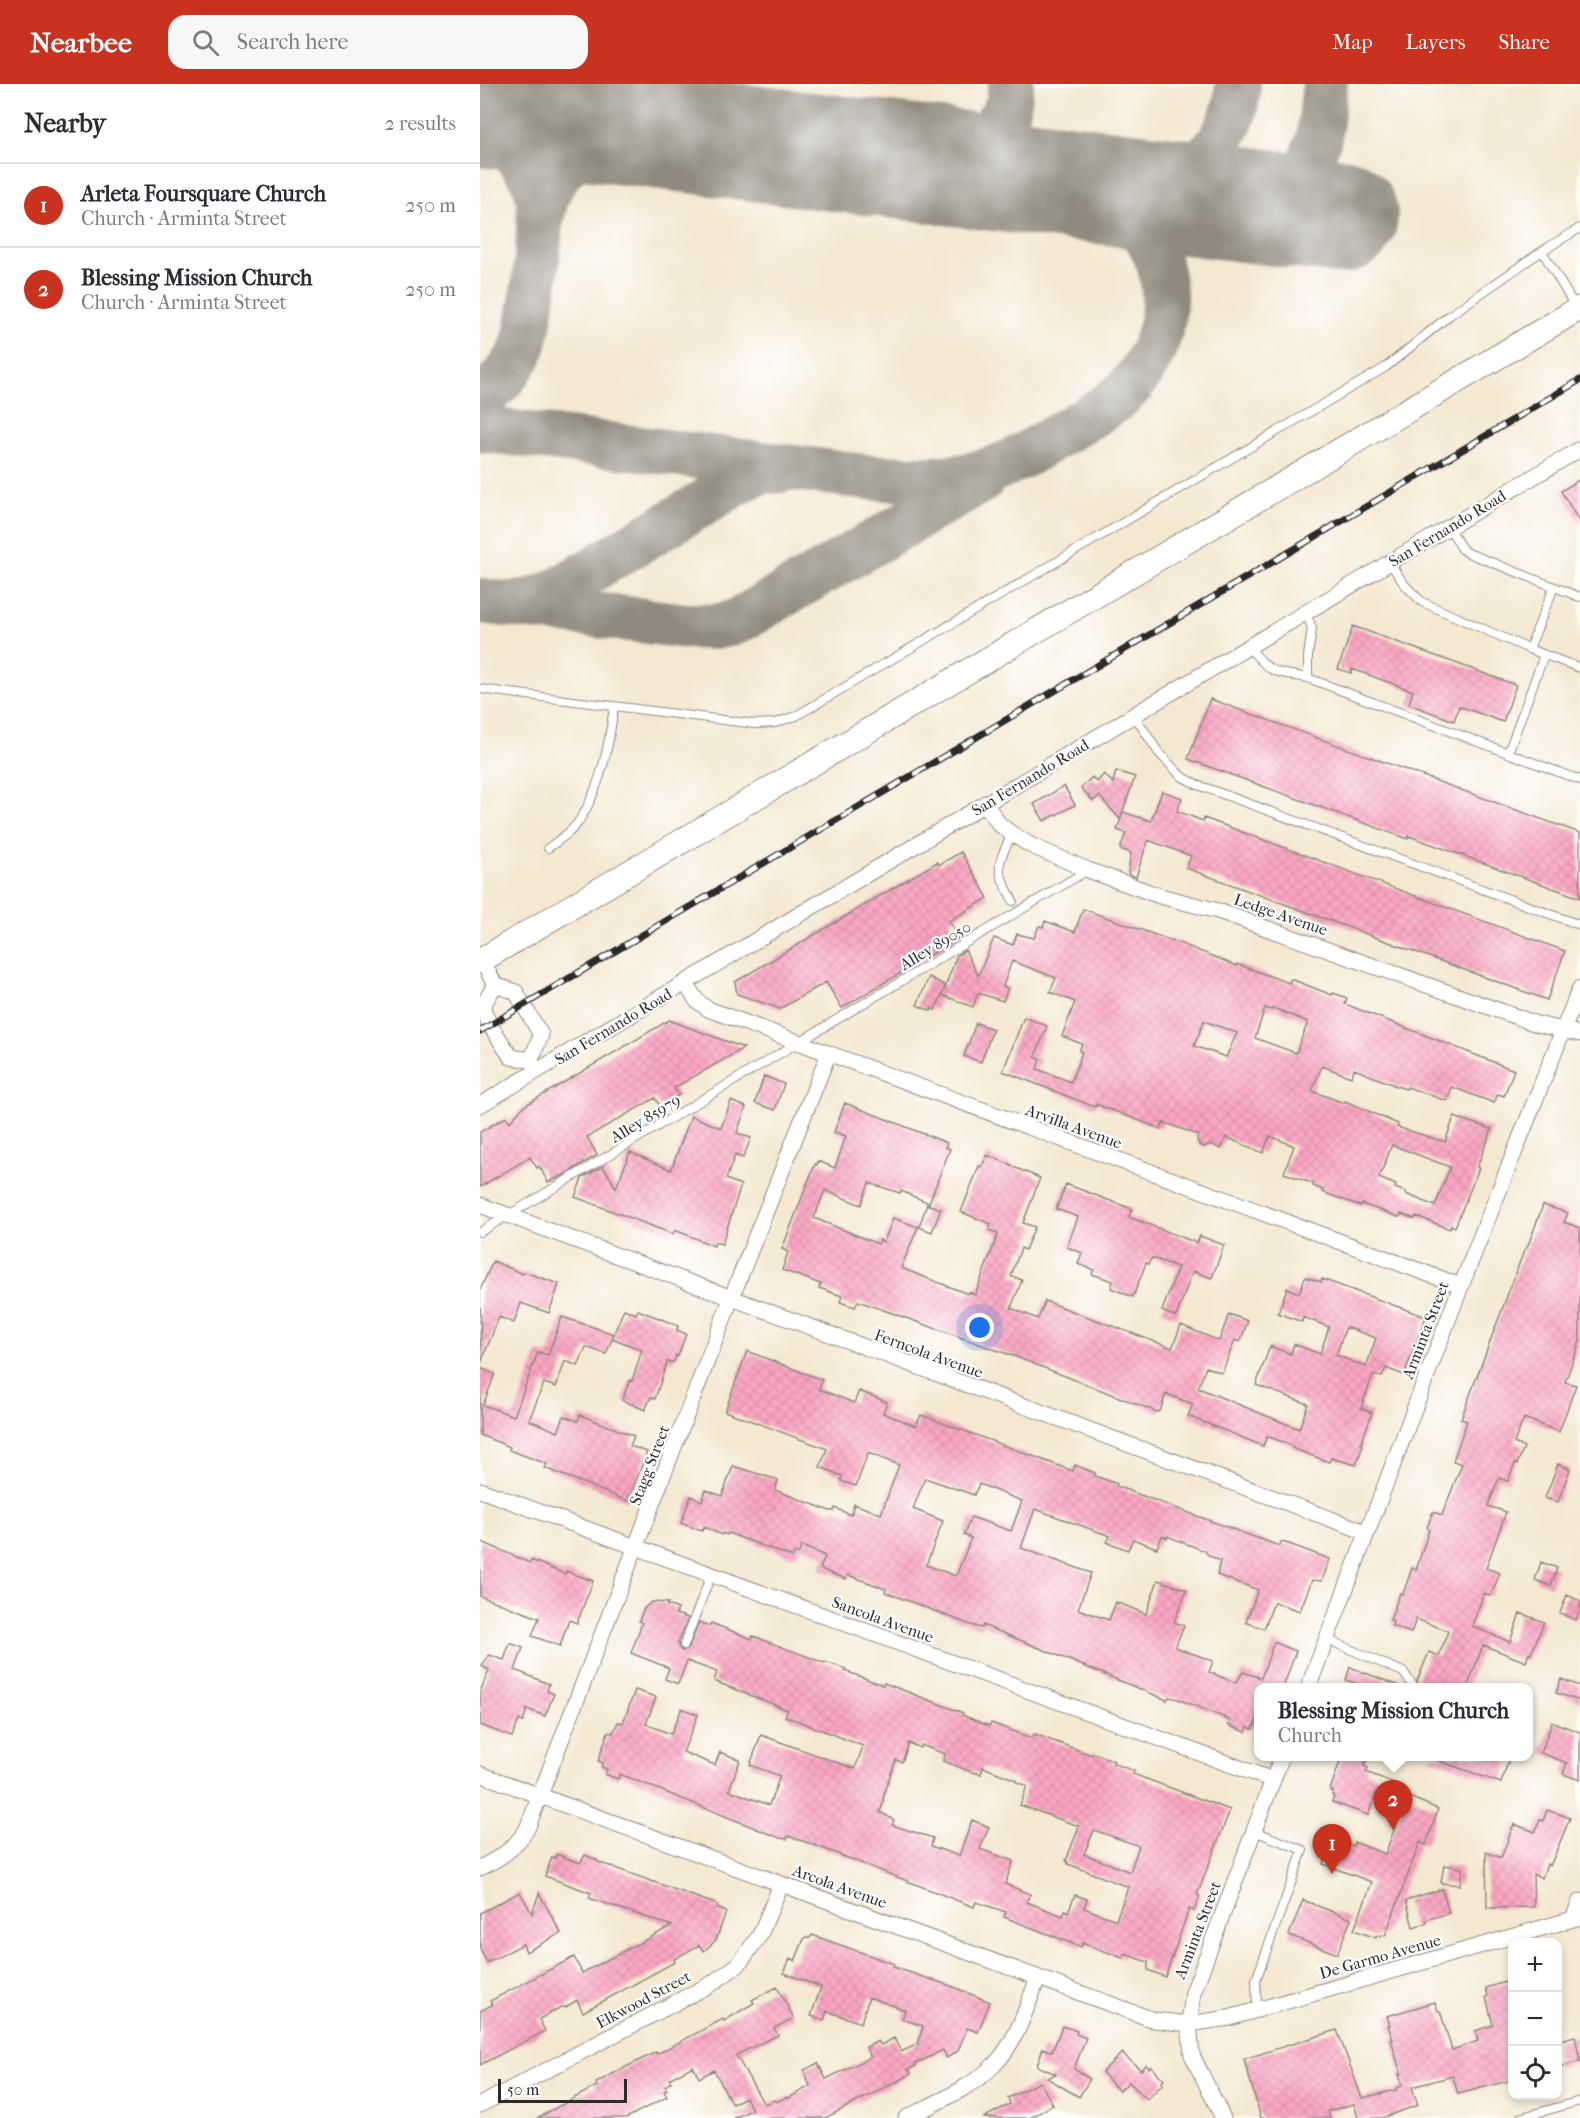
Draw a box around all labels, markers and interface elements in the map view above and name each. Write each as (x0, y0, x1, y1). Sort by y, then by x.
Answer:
search box (168, 15, 588, 69)
text: Nearbee (30, 26, 132, 59)
icon: search (189, 26, 222, 59)
text: Search here (237, 29, 348, 55)
text: Map (1332, 30, 1373, 54)
text: Layers (1406, 30, 1465, 54)
text: Share (1498, 30, 1550, 54)
text: Nearby (24, 108, 106, 139)
text: 2 results (385, 112, 456, 135)
text: Arleta Foursquare Church (81, 181, 326, 207)
text: 1 (40, 194, 47, 217)
text: 250 m (405, 194, 456, 217)
text: Church · Arminta Street (81, 207, 287, 230)
text: Blessing Mission Church (81, 265, 312, 291)
text: 2 (38, 278, 49, 301)
text: 250 m (405, 278, 456, 301)
text: Church · Arminta Street (81, 291, 287, 314)
street label: San Fernando Road (1385, 486, 1510, 571)
street label: San Fernando Road (968, 735, 1093, 820)
street label: Ledge Avenue (1231, 890, 1330, 939)
street label: Alley 89050 (895, 917, 974, 975)
street label: San Fernando Road (551, 984, 676, 1069)
street label: Alley 85979 (606, 1090, 684, 1147)
street label: Arvilla Avenue (1022, 1100, 1125, 1153)
street label: Arminta Street (1398, 1278, 1453, 1383)
your location (965, 1313, 994, 1342)
street label: Ferncola Avenue (872, 1325, 986, 1382)
street label: Stagg Street (626, 1422, 674, 1508)
street label: Sancola Avenue (829, 1592, 936, 1647)
popup (1254, 1683, 1533, 1761)
text: Blessing Mission Church (1278, 1698, 1509, 1724)
text: Church (1278, 1724, 1342, 1747)
pin: 2 (1374, 1780, 1412, 1830)
pin: 1 (1312, 1824, 1352, 1874)
street label: Arcola Avenue (789, 1860, 890, 1912)
street label: Arminta Street (1170, 1878, 1225, 1983)
street label: De Garmo Avenue (1317, 1930, 1443, 1983)
map controls (1508, 1938, 1562, 2100)
button: + (1508, 1938, 1562, 1992)
street label: Elkwood Street (593, 1966, 694, 2032)
button: − (1508, 1992, 1562, 2046)
button: locate (1508, 2046, 1562, 2100)
scale bar (498, 2076, 627, 2104)
text: 50 m (507, 2080, 539, 2099)

